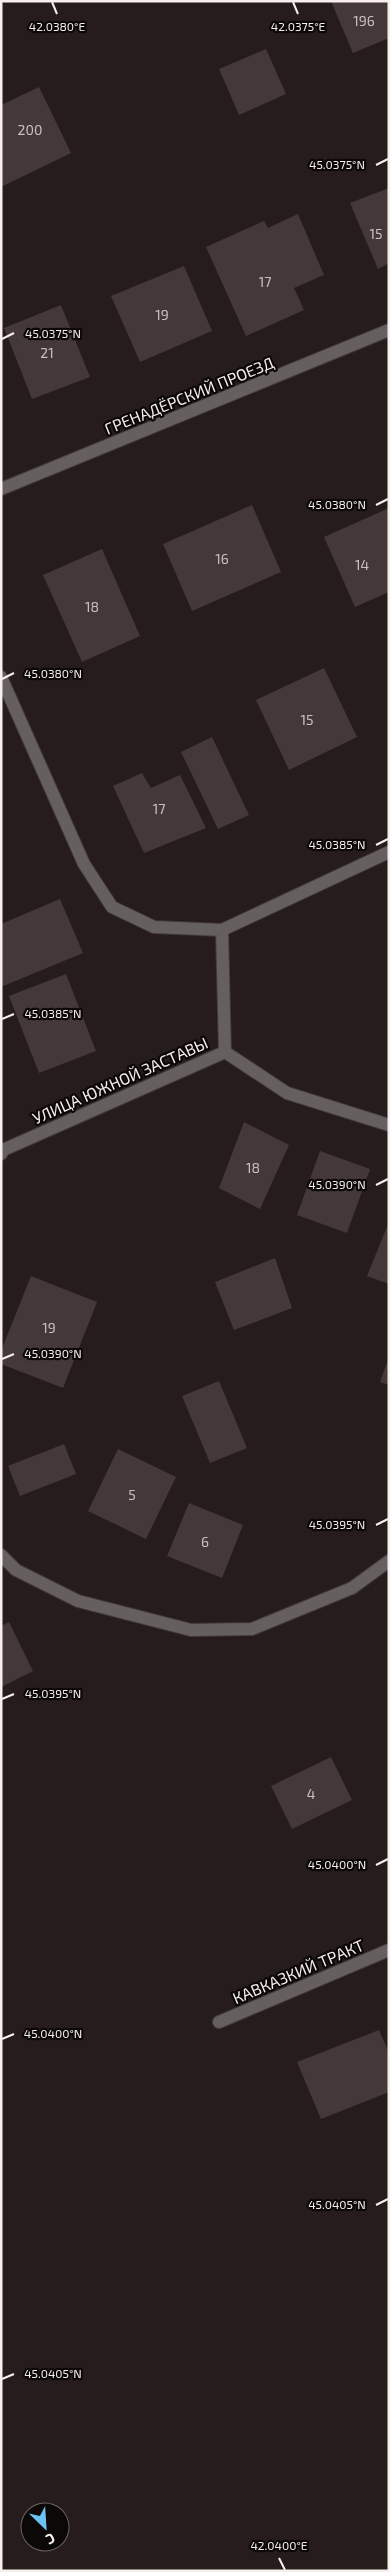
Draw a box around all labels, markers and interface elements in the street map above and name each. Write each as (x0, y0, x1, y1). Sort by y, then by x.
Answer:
house number: 196 (353, 12, 375, 29)
text: 42.0380°E (29, 19, 85, 33)
text: 42.0375°E (271, 19, 325, 33)
house number: 200 (18, 121, 42, 138)
text: 45.0375°N (309, 157, 365, 171)
house number: 15 (369, 225, 383, 242)
house number: 17 (259, 273, 271, 290)
house number: 19 (155, 306, 169, 323)
text: 45.0375°N (25, 326, 81, 340)
house number: 21 (40, 344, 54, 361)
street label: ГРЕНАДЁРСКИЙ ПРОЕЗД (102, 352, 276, 438)
text: 45.0380°N (308, 497, 366, 511)
house number: 16 (215, 550, 229, 567)
house number: 14 (355, 556, 369, 573)
house number: 18 (85, 598, 99, 615)
text: 45.0380°N (24, 666, 82, 680)
house number: 15 (300, 711, 314, 728)
house number: 17 (153, 800, 165, 817)
text: 45.0385°N (308, 837, 366, 851)
text: 45.0385°N (24, 1006, 82, 1020)
street label: УЛИЦА ЮЖНОЙ ЗАСТАВЫ (29, 1033, 211, 1127)
house number: 18 (246, 1159, 260, 1176)
text: 45.0390°N (308, 1177, 366, 1191)
house number: 19 (42, 1319, 56, 1336)
text: 45.0390°N (24, 1346, 82, 1360)
house number: 5 (128, 1486, 136, 1503)
text: 45.0395°N (309, 1517, 365, 1531)
house number: 6 (201, 1533, 209, 1550)
text: 45.0395°N (25, 1686, 81, 1700)
house number: 4 (307, 1785, 315, 1802)
text: 45.0400°N (308, 1857, 366, 1871)
street label: КАВКАЗКИЙ ТРАКТ (230, 1935, 366, 2007)
text: 45.0400°N (24, 2026, 82, 2040)
text: 45.0405°N (308, 2197, 366, 2211)
text: 45.0405°N (24, 2366, 82, 2380)
north arrow (20, 2502, 70, 2552)
text: С (43, 2530, 58, 2549)
text: 42.0400°E (250, 2538, 308, 2552)

